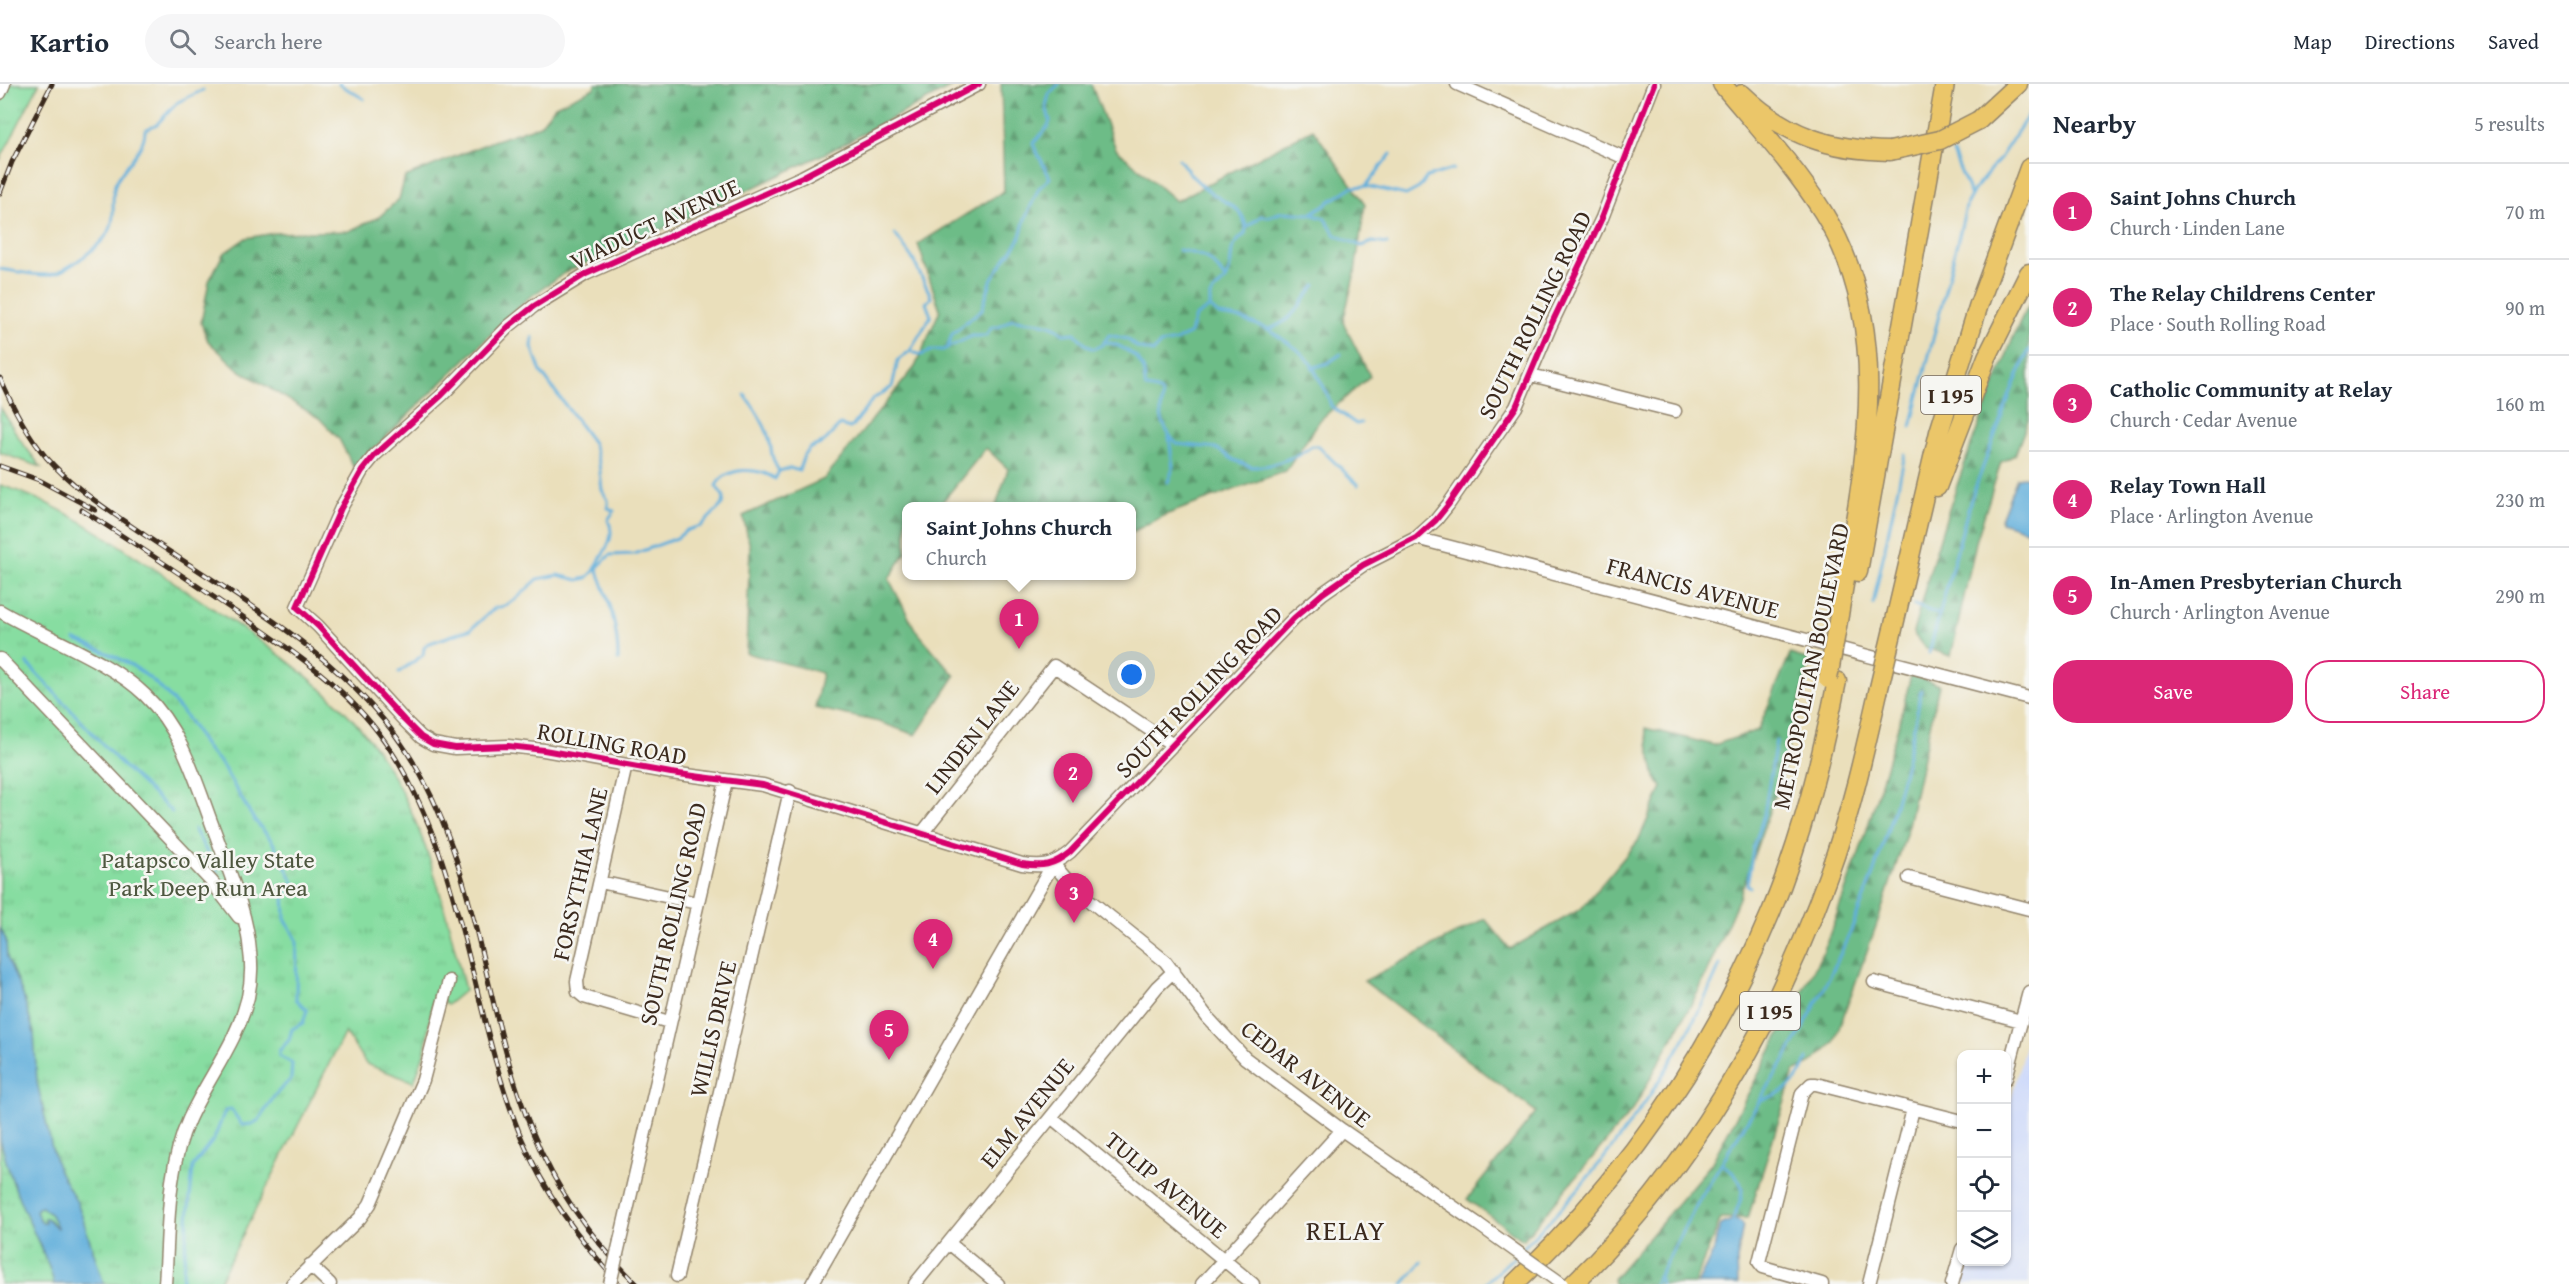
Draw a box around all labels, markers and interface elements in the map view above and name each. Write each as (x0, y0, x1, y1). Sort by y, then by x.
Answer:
search box (145, 14, 565, 68)
text: Kartio (30, 21, 109, 62)
icon: search (166, 25, 199, 58)
text: Search here (214, 25, 323, 57)
text: Map (2293, 26, 2332, 57)
text: Directions (2365, 26, 2455, 57)
text: Saved (2488, 26, 2539, 57)
text: Nearby (2053, 104, 2136, 143)
text: 5 results (2474, 109, 2545, 138)
street label: VIADUCT AVENUE (564, 169, 746, 278)
text: Saint Johns Church (2110, 181, 2296, 213)
text: 1 (2067, 197, 2078, 226)
text: 70 m (2505, 197, 2545, 226)
street label: SOUTH ROLLING ROAD (1469, 205, 1600, 425)
text: Church · Linden Lane (2110, 213, 2285, 242)
text: The Relay Childrens Center (2110, 277, 2375, 309)
text: 2 (2067, 293, 2078, 322)
text: 90 m (2505, 293, 2545, 322)
text: Place · South Rolling Road (2110, 309, 2326, 338)
text: Catholic Community at Relay (2110, 373, 2392, 405)
road number: I 195 (1921, 376, 1981, 414)
text: 3 (2067, 389, 2078, 418)
text: 160 m (2495, 389, 2545, 418)
text: Church · Cedar Avenue (2110, 405, 2297, 434)
text: Relay Town Hall (2110, 469, 2266, 501)
text: 4 (2067, 485, 2078, 514)
text: 230 m (2495, 485, 2545, 514)
text: Place · Arlington Avenue (2110, 501, 2313, 530)
popup (902, 502, 1136, 580)
text: Saint Johns Church (926, 511, 1112, 543)
street label: METROPOLITAN BOULEVARD (1763, 519, 1858, 812)
text: Church (926, 543, 987, 572)
street label: FRANCIS AVENUE (1603, 548, 1783, 627)
text: In-Amen Presbyterian Church (2110, 565, 2402, 597)
text: 5 (2067, 581, 2078, 610)
text: 290 m (2495, 581, 2545, 610)
text: Church · Arlington Avenue (2110, 597, 2330, 626)
street label: SOUTH ROLLING ROAD (1107, 598, 1290, 786)
pin: 1 (1000, 600, 1038, 649)
your location (1117, 660, 1146, 689)
button: Save (2053, 660, 2293, 723)
button: Share (2305, 660, 2545, 723)
street label: LINDEN LANE (916, 672, 1027, 801)
street label: ROLLING ROAD (535, 713, 690, 774)
pin: 2 (1054, 754, 1092, 803)
street label: FORSYTHIA LANE (543, 784, 616, 964)
street label: SOUTH ROLLING ROAD (630, 799, 715, 1029)
park label: Patapsco Valley State Park Deep Run Area (101, 842, 315, 905)
pin: 3 (1054, 874, 1094, 923)
pin: 4 (914, 920, 952, 969)
street label: WILLIS DRIVE (680, 957, 745, 1101)
road number: I 195 (1740, 992, 1800, 1030)
pin: 5 (870, 1010, 908, 1060)
street label: CEDAR AVENUE (1234, 1012, 1379, 1136)
street label: ELM AVENUE (971, 1050, 1082, 1175)
map controls (1957, 1050, 2011, 1266)
button: + (1957, 1050, 2011, 1104)
button: − (1957, 1104, 2011, 1158)
street label: TULIP AVENUE (1097, 1123, 1235, 1246)
button: locate (1957, 1158, 2011, 1212)
district label: RELAY (1306, 1210, 1386, 1250)
button: layers (1957, 1212, 2011, 1266)

